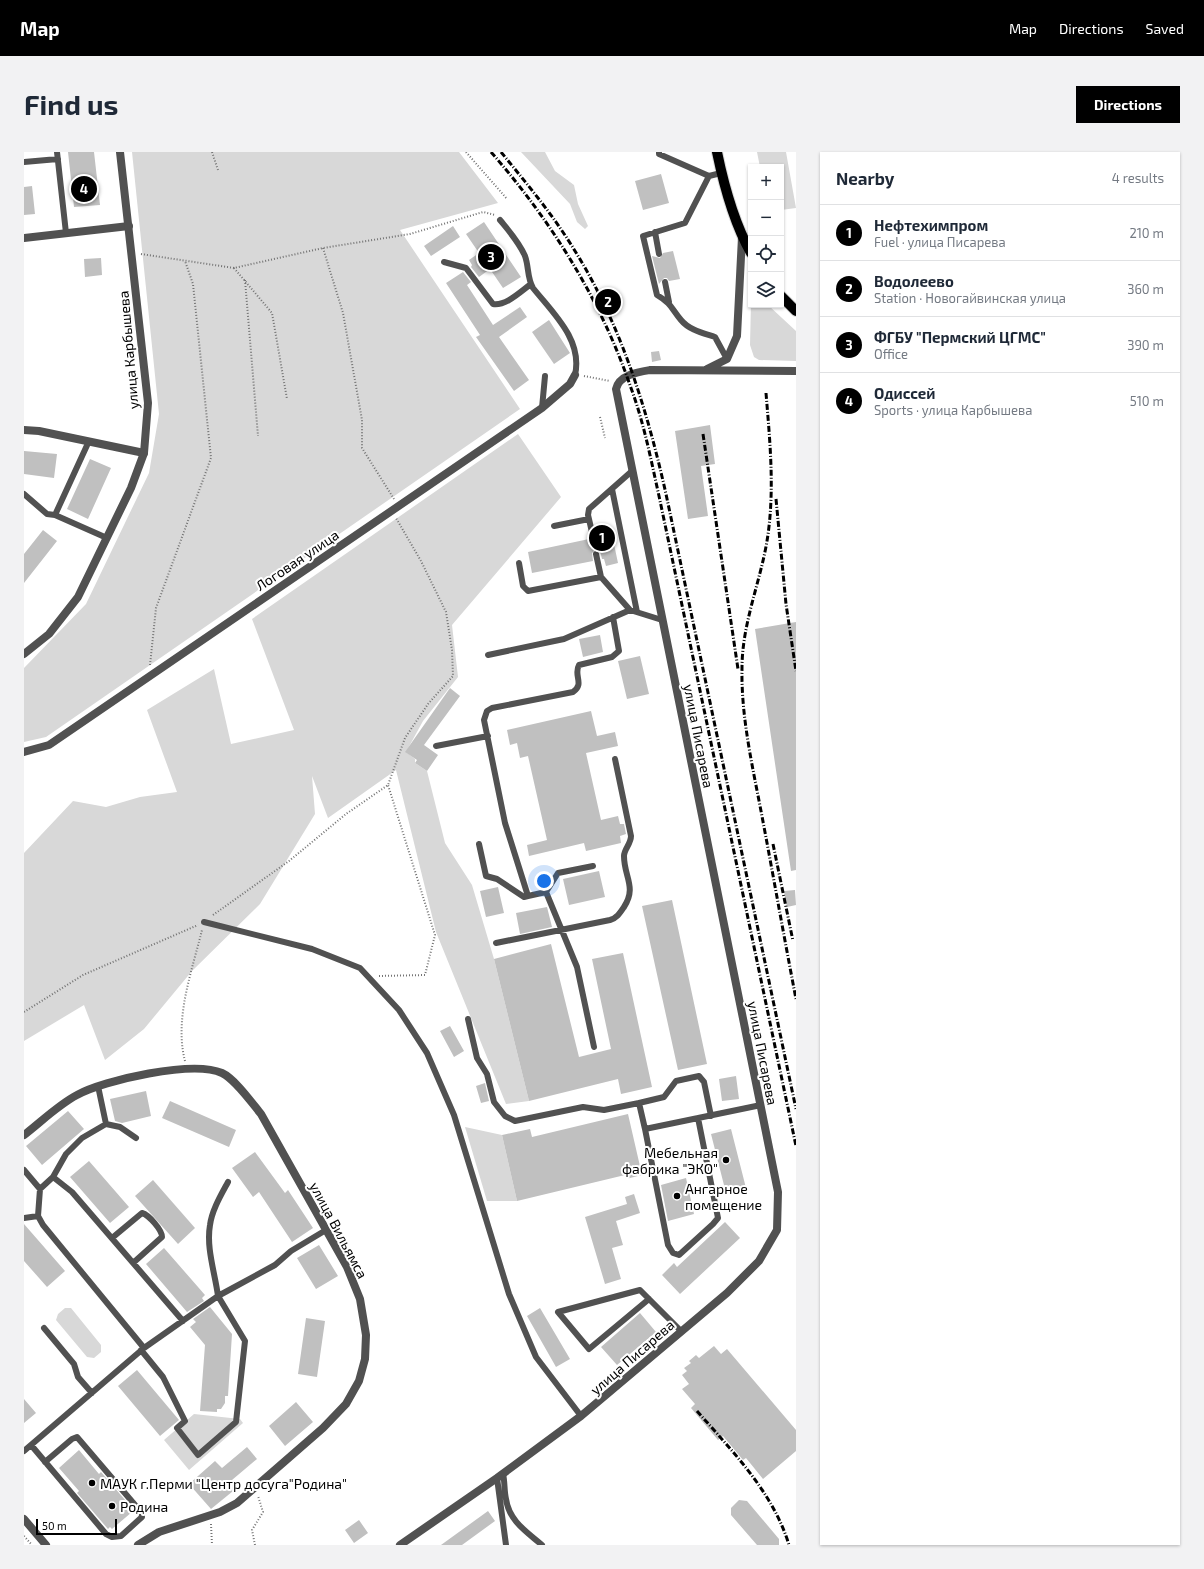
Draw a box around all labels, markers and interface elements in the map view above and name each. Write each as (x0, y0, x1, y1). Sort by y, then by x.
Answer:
text: Map (20, 17, 60, 40)
text: Map (1009, 20, 1037, 37)
text: Directions (1059, 20, 1124, 37)
text: Saved (1146, 20, 1184, 37)
button: Directions (1076, 86, 1180, 123)
text: Find us (24, 87, 118, 121)
map controls (748, 164, 784, 308)
button: + (748, 164, 784, 200)
text: Nearby (836, 168, 894, 188)
text: 4 results (1112, 170, 1164, 186)
pin: 4 (71, 174, 97, 204)
button: − (748, 200, 784, 236)
text: Нефтехимпром (874, 216, 988, 234)
text: 1 (846, 225, 852, 241)
text: 210 m (1129, 225, 1164, 241)
text: Fuel · улица Писарева (874, 234, 1006, 250)
button: locate (748, 236, 784, 272)
pin: 3 (478, 242, 504, 272)
button: layers (748, 272, 784, 308)
text: Водолеево (874, 272, 954, 290)
text: 2 (845, 281, 853, 297)
text: 360 m (1127, 281, 1164, 297)
pin: 2 (595, 287, 621, 317)
street label: улица Карбышева (114, 290, 142, 410)
text: Station · Новогайвинская улица (874, 290, 1066, 306)
text: ФГБУ "Пермский ЦГМС" (874, 328, 1046, 346)
text: 3 (845, 337, 853, 353)
text: 390 m (1127, 337, 1164, 353)
text: Office (874, 346, 908, 362)
text: Одиссей (874, 384, 936, 402)
text: 4 (845, 393, 853, 409)
text: 510 m (1130, 393, 1164, 409)
text: Sports · улица Карбышева (874, 402, 1032, 418)
pin: 1 (589, 523, 615, 553)
street label: Логовая улица (252, 526, 342, 594)
street label: улица Писарева (681, 683, 717, 789)
your location (534, 871, 554, 891)
street label: улица Писарева (745, 1000, 781, 1106)
place label: Мебельная фабрика "ЭКО" (622, 1144, 718, 1177)
marker: Мебельная фабрика "ЭКО" (721, 1155, 731, 1165)
street label: улица Вильямса (306, 1179, 372, 1281)
place label: Ангарное помещение (685, 1180, 762, 1213)
marker: Ангарное помещение (672, 1191, 682, 1201)
street label: улица Писарева (587, 1316, 677, 1398)
place label: МАУК г.Перми "Центр досуга"Родина" (100, 1475, 347, 1492)
marker: МАУК г.Перми "Центр досуга"Родина" (87, 1478, 97, 1488)
place label: Родина (120, 1498, 168, 1515)
marker: Родина (107, 1501, 117, 1511)
scale bar (36, 1517, 117, 1536)
text: 50 m (42, 1519, 67, 1532)

